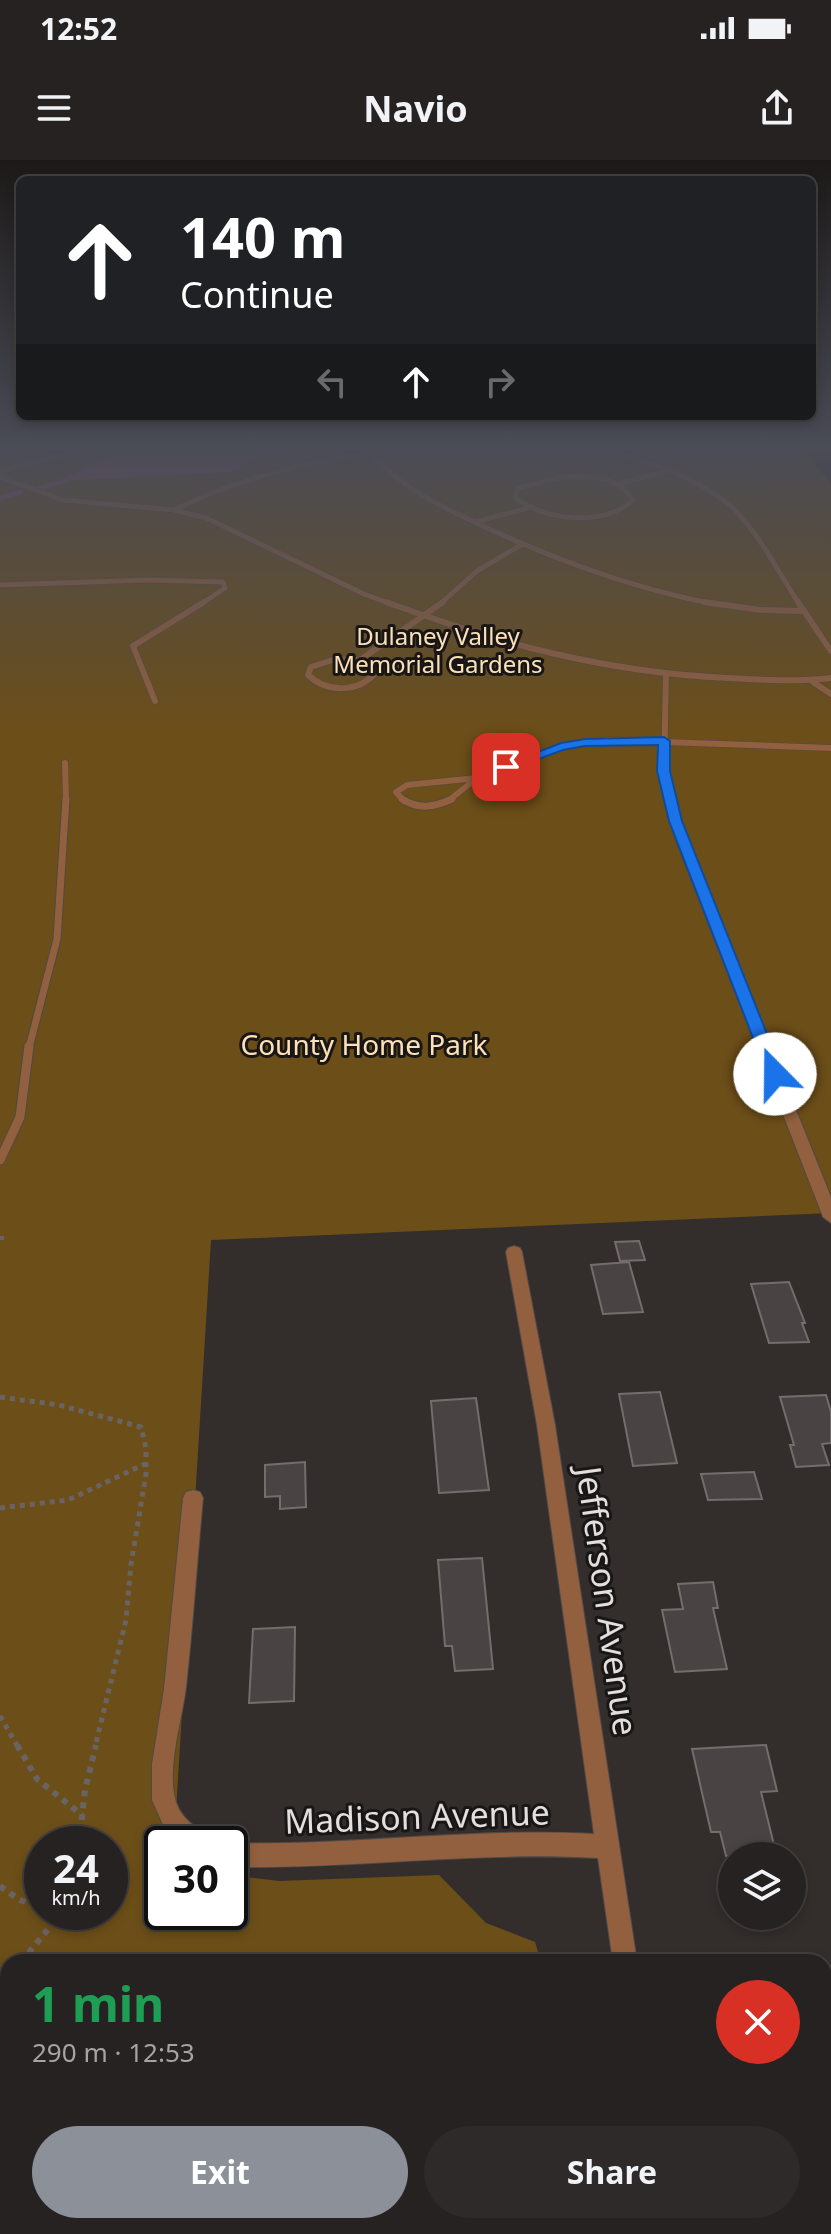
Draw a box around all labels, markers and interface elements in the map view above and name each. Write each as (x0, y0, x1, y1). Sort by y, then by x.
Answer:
text: 12:52 (40, 8, 117, 49)
text: Navio (363, 84, 468, 133)
icon: menu (32, 86, 76, 130)
icon: share (755, 86, 799, 130)
text: 140 m (180, 198, 345, 274)
icon: ahead (48, 208, 152, 312)
text: Continue (180, 270, 334, 319)
icon: left (310, 360, 354, 404)
icon: ahead (394, 360, 438, 404)
icon: right (478, 360, 522, 404)
park label: Dulaney Valley Memorial Gardens (333, 619, 543, 680)
pin (472, 733, 540, 801)
icon: arrive (484, 745, 528, 789)
park label: County Home Park (240, 1025, 488, 1063)
position arrow (733, 1032, 817, 1116)
street label: Jefferson Avenue (566, 1461, 650, 1738)
street label: Madison Avenue (283, 1788, 551, 1844)
speed limit sign: 30 (144, 1826, 248, 1930)
text: 24 (53, 1840, 99, 1895)
map controls (718, 1842, 806, 1930)
button: layers (718, 1842, 806, 1930)
text: km/h (51, 1884, 101, 1911)
text: 1 min (32, 1971, 164, 2036)
button: close (716, 1980, 800, 2064)
text: 290 m · 12:53 (32, 2034, 195, 2070)
button: Exit (32, 2126, 408, 2218)
button: Share (424, 2126, 800, 2218)

